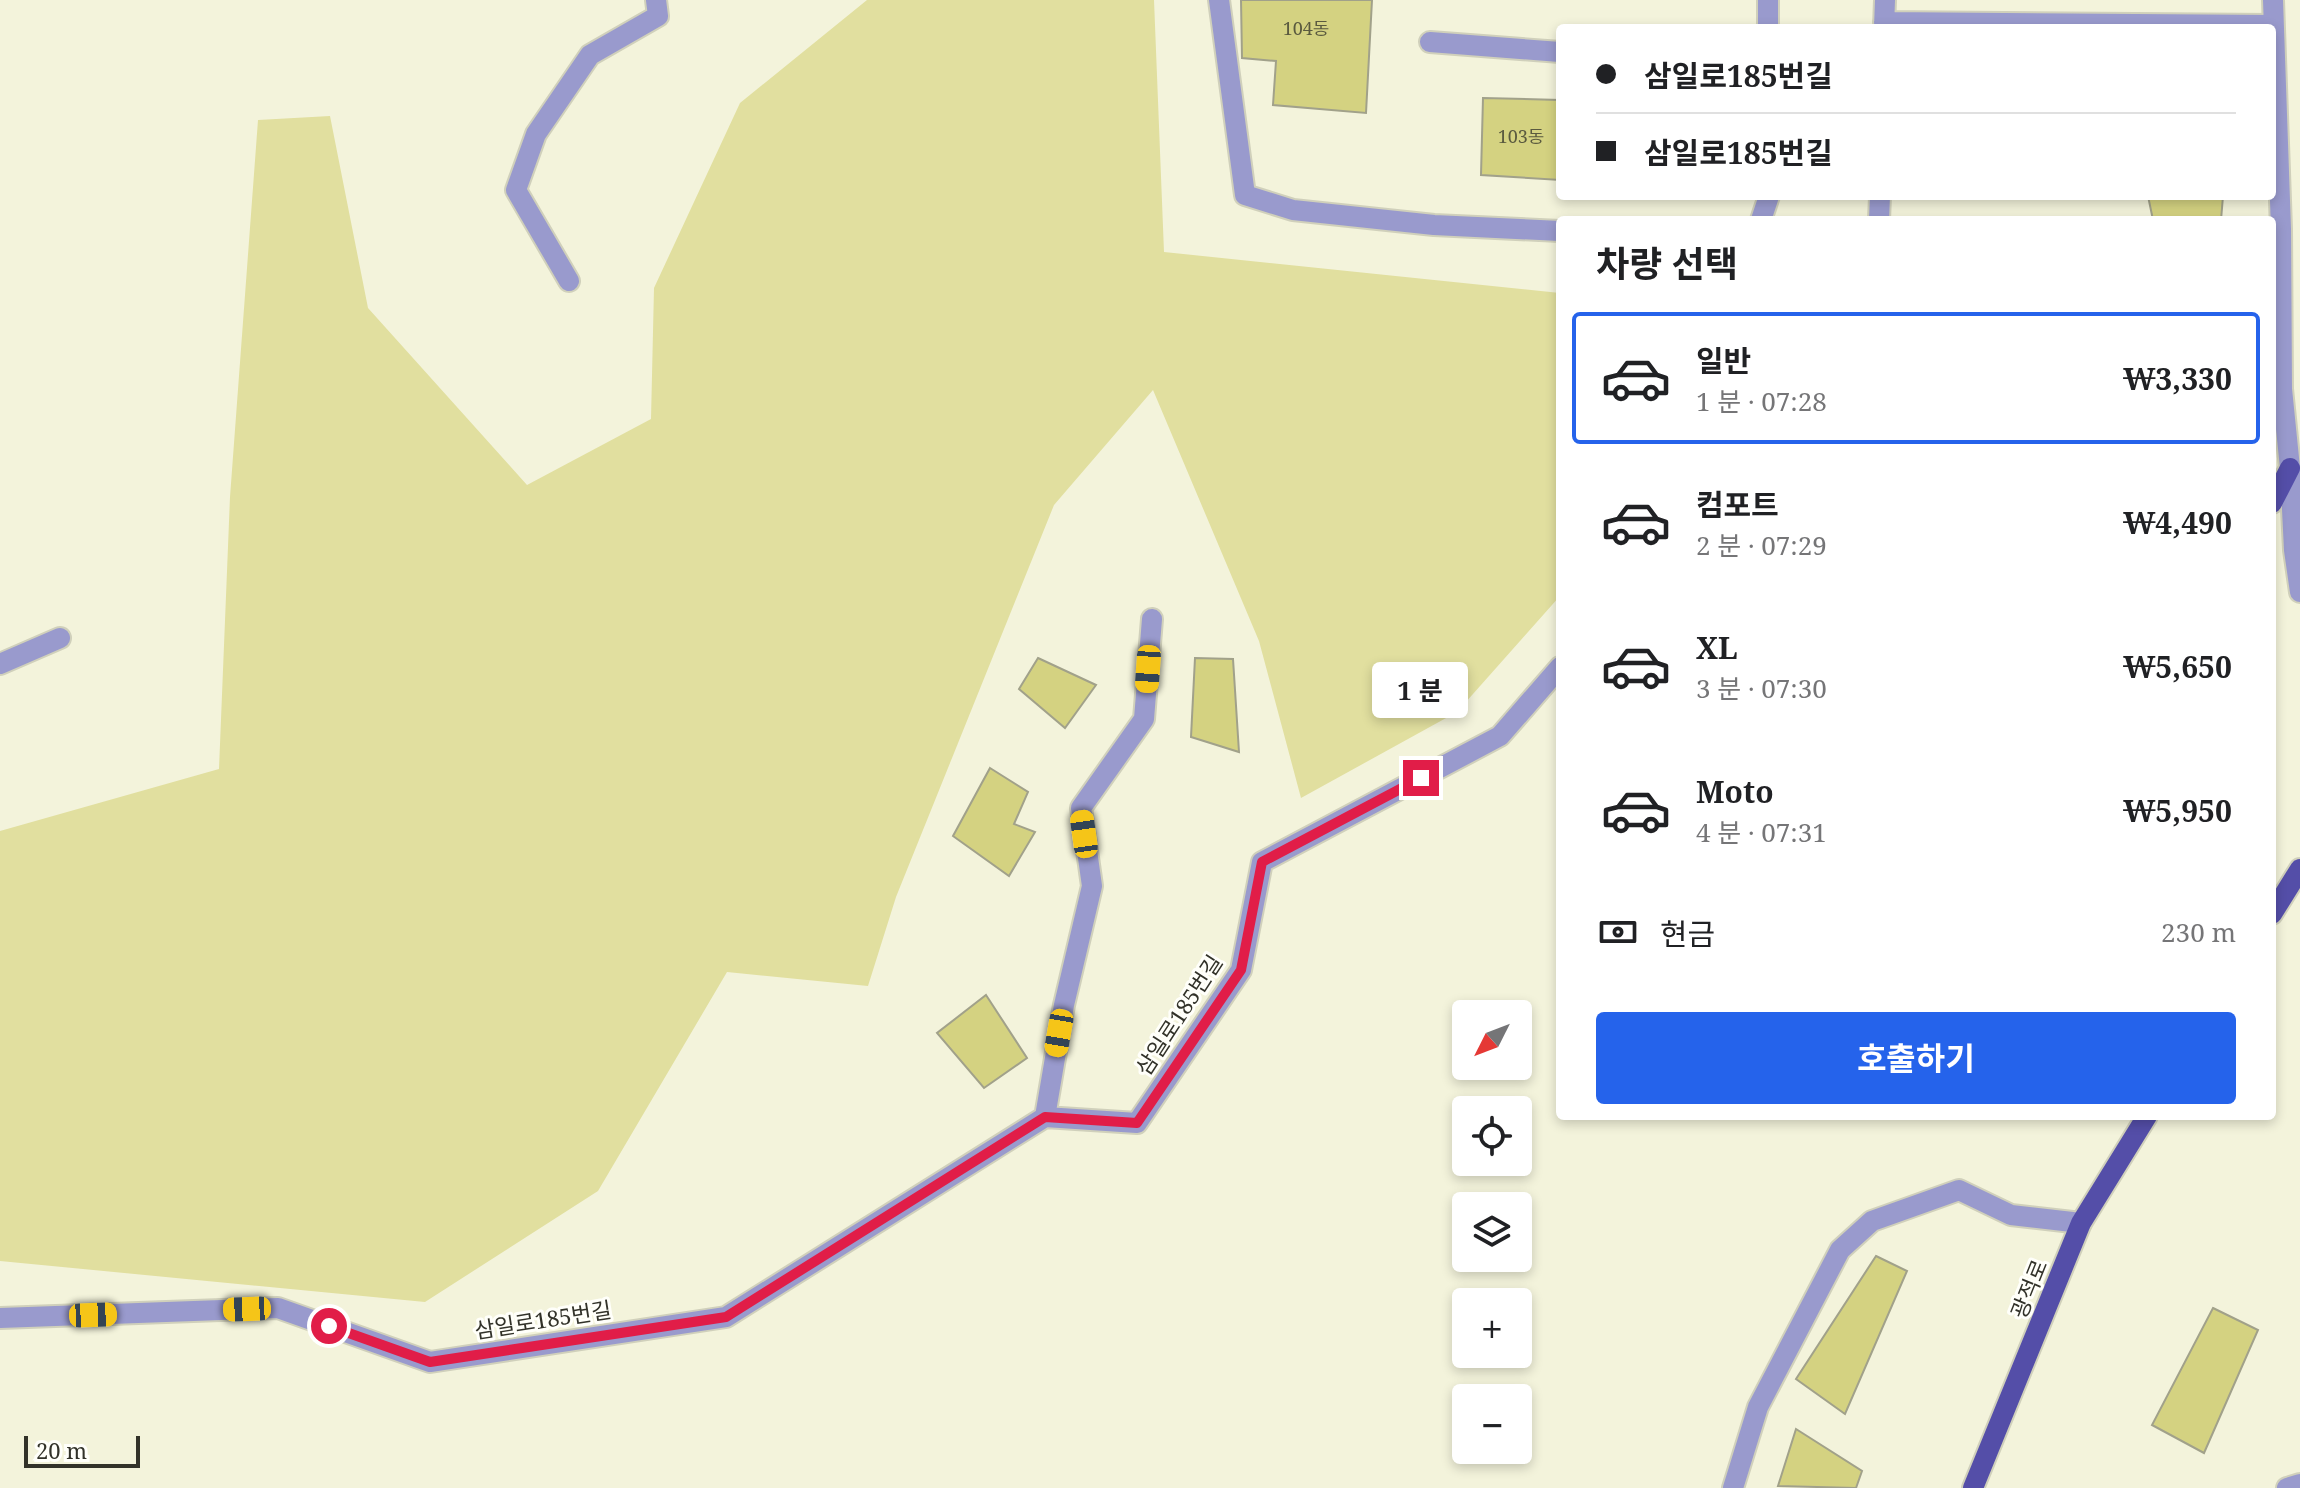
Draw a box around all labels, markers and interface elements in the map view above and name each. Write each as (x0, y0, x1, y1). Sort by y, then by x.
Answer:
house number: 104동 (1283, 16, 1329, 40)
text: 삼일로185번길 (1644, 55, 1833, 96)
house number: 103동 (1498, 124, 1544, 148)
text: 삼일로185번길 (1644, 132, 1833, 173)
text: 차량 선택 (1596, 239, 1738, 288)
text: 일반 (1696, 340, 1751, 381)
icon: car (1600, 342, 1672, 414)
text: ₩3,330 (2123, 358, 2232, 399)
text: 1 분 · 07:28 (1696, 383, 1827, 419)
text: 컴포트 (1696, 484, 1779, 525)
icon: car (1600, 486, 1672, 558)
text: ₩4,490 (2123, 502, 2232, 543)
text: 2 분 · 07:29 (1696, 527, 1827, 563)
text: XL (1696, 627, 1738, 668)
icon: car (1600, 630, 1672, 702)
car (1134, 644, 1162, 694)
text: ₩5,650 (2123, 646, 2232, 687)
callout: 1 분 (1373, 662, 1469, 718)
text: 3 분 · 07:30 (1696, 670, 1827, 706)
text: 1 분 (1397, 672, 1443, 708)
route end (1403, 760, 1439, 796)
text: Moto (1696, 771, 1774, 812)
icon: car (1600, 774, 1672, 846)
text: ₩5,950 (2123, 790, 2232, 831)
car (1069, 809, 1099, 859)
text: 4 분 · 07:31 (1696, 814, 1827, 850)
icon: cash (1596, 910, 1640, 954)
text: 현금 (1660, 913, 1715, 954)
text: 230 m (2161, 914, 2236, 950)
street label: 삼일로185번길 (1128, 948, 1228, 1081)
north arrow (1452, 1000, 1532, 1080)
map controls (1452, 1000, 1532, 1464)
car (1043, 1007, 1075, 1059)
button: 호출하기 (1596, 1012, 2236, 1104)
button: locate (1452, 1096, 1532, 1176)
button: layers (1452, 1192, 1532, 1272)
street label: 광적로 (2003, 1255, 2053, 1322)
button: + (1452, 1288, 1532, 1368)
street label: 삼일로185번길 (472, 1293, 613, 1345)
car (223, 1296, 271, 1322)
car (69, 1302, 117, 1328)
route start (311, 1308, 347, 1344)
button: − (1452, 1384, 1532, 1464)
scale bar (24, 1432, 140, 1468)
text: 20 m (36, 1435, 87, 1465)

